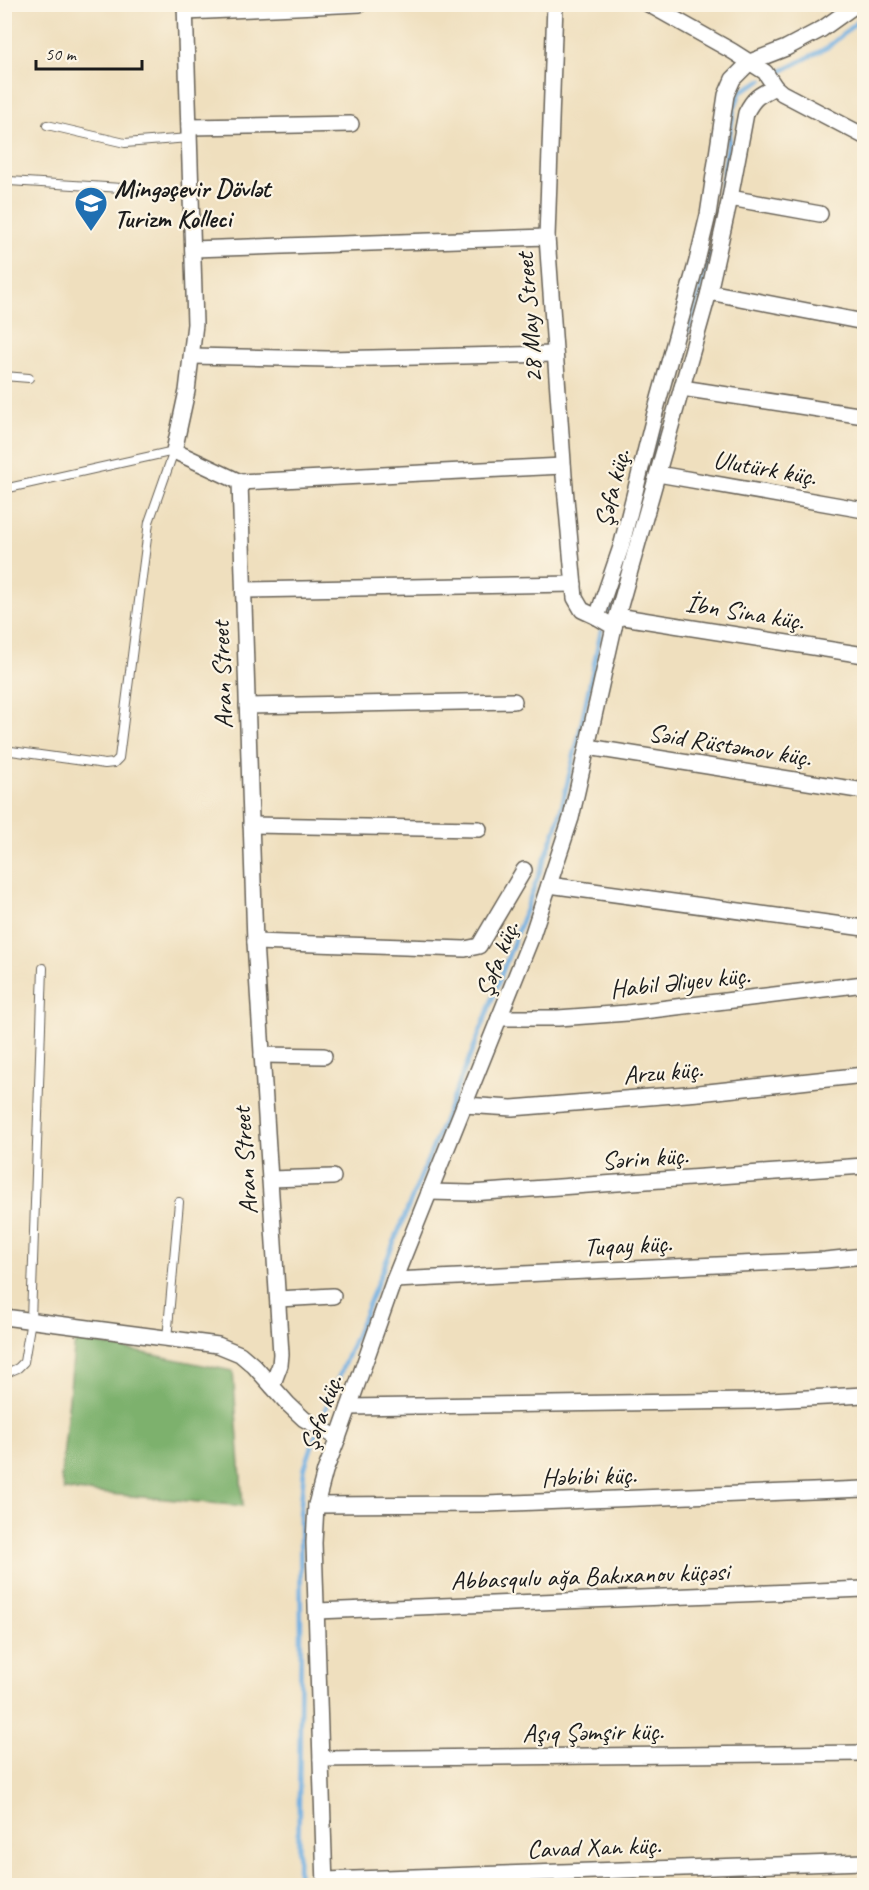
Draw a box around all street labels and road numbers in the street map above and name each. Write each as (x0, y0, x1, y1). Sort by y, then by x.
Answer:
street label: 28 May Street (508, 249, 550, 384)
street label: Ulutürk küç. (711, 443, 820, 493)
street label: Şəfa küç. (586, 445, 638, 531)
street label: İbn Sina küç. (683, 586, 807, 638)
street label: Aran Street (204, 618, 240, 729)
street label: Səid Rüstəmov küç. (646, 716, 815, 774)
street label: Şəfa küç. (467, 915, 527, 1002)
street label: Habil Əliyev küç. (608, 958, 753, 1006)
street label: Arzu küç. (622, 1052, 705, 1092)
street label: Aran Street (225, 1104, 265, 1216)
street label: Sərin küç. (600, 1138, 690, 1177)
street label: Tuqay küç. (583, 1226, 674, 1264)
street label: Şəfa küç. (292, 1369, 350, 1456)
street label: Həbibi küç. (541, 1458, 638, 1494)
street label: Abbasqulu ağa Bakıxanov küçəsi (450, 1555, 733, 1597)
street label: Aşıq Şəmşir küç. (522, 1714, 665, 1750)
street label: Cavad Xan küç. (526, 1828, 663, 1866)

